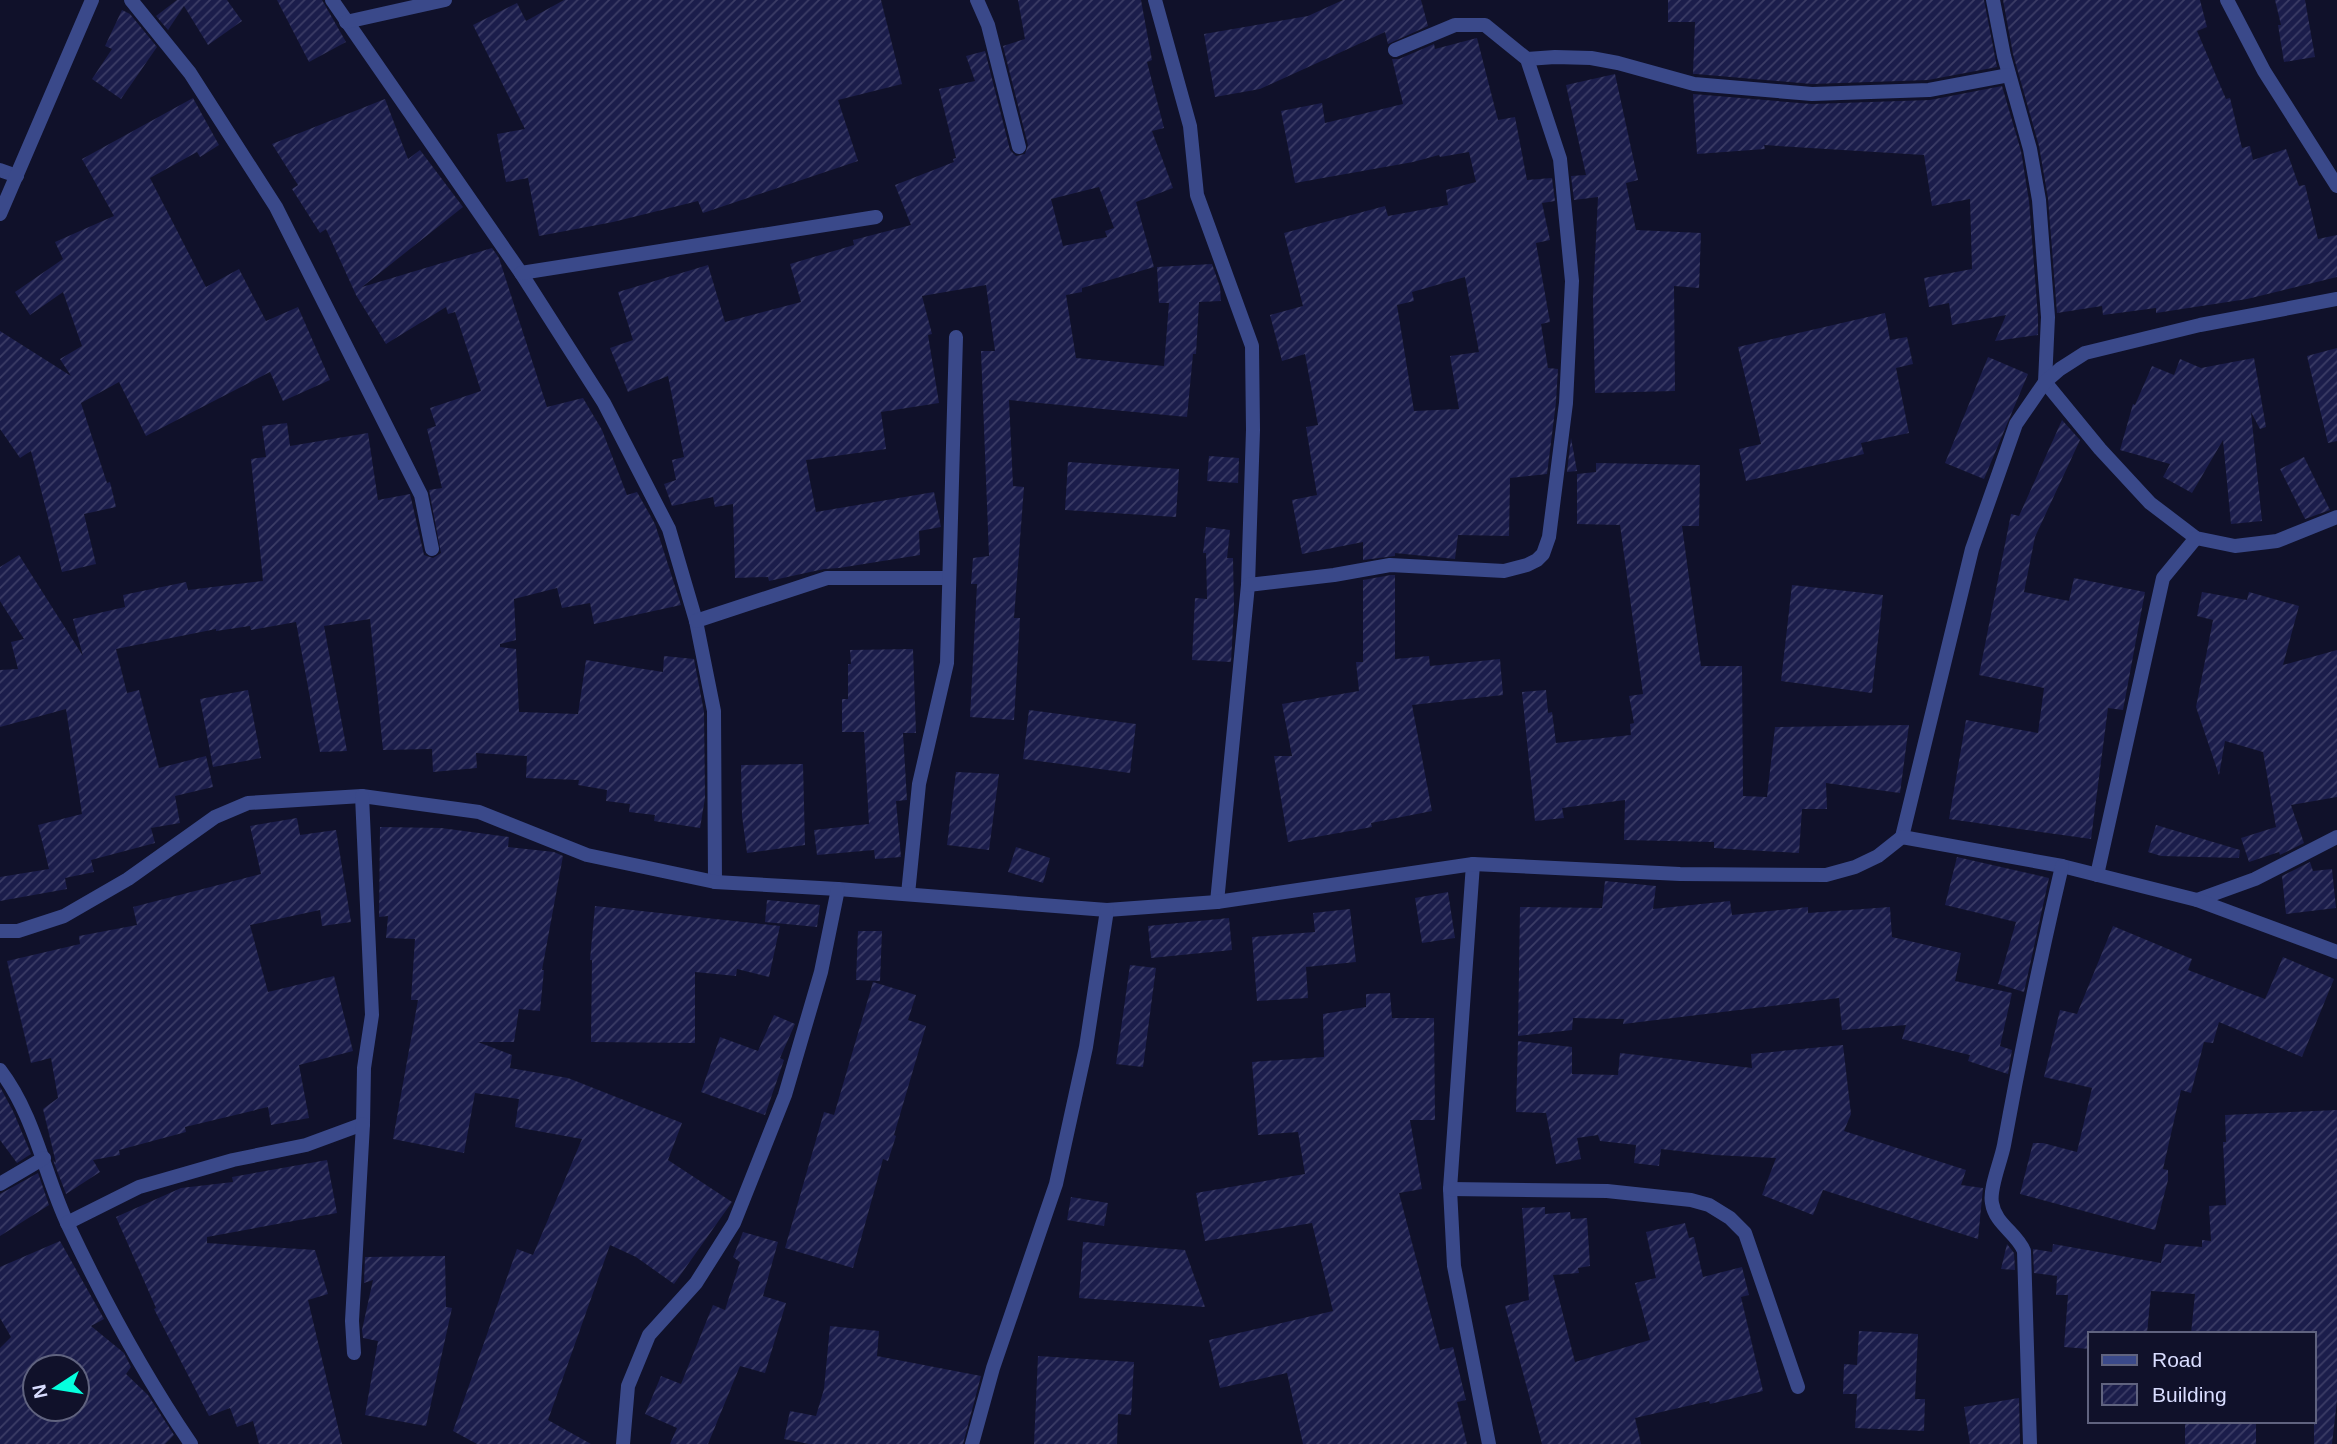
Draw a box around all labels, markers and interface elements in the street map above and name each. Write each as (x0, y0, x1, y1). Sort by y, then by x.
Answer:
legend (2088, 1332, 2316, 1423)
text: Road (2152, 1348, 2202, 1371)
north arrow (21, 1353, 91, 1423)
text: N (28, 1383, 52, 1400)
text: Building (2152, 1383, 2227, 1406)

